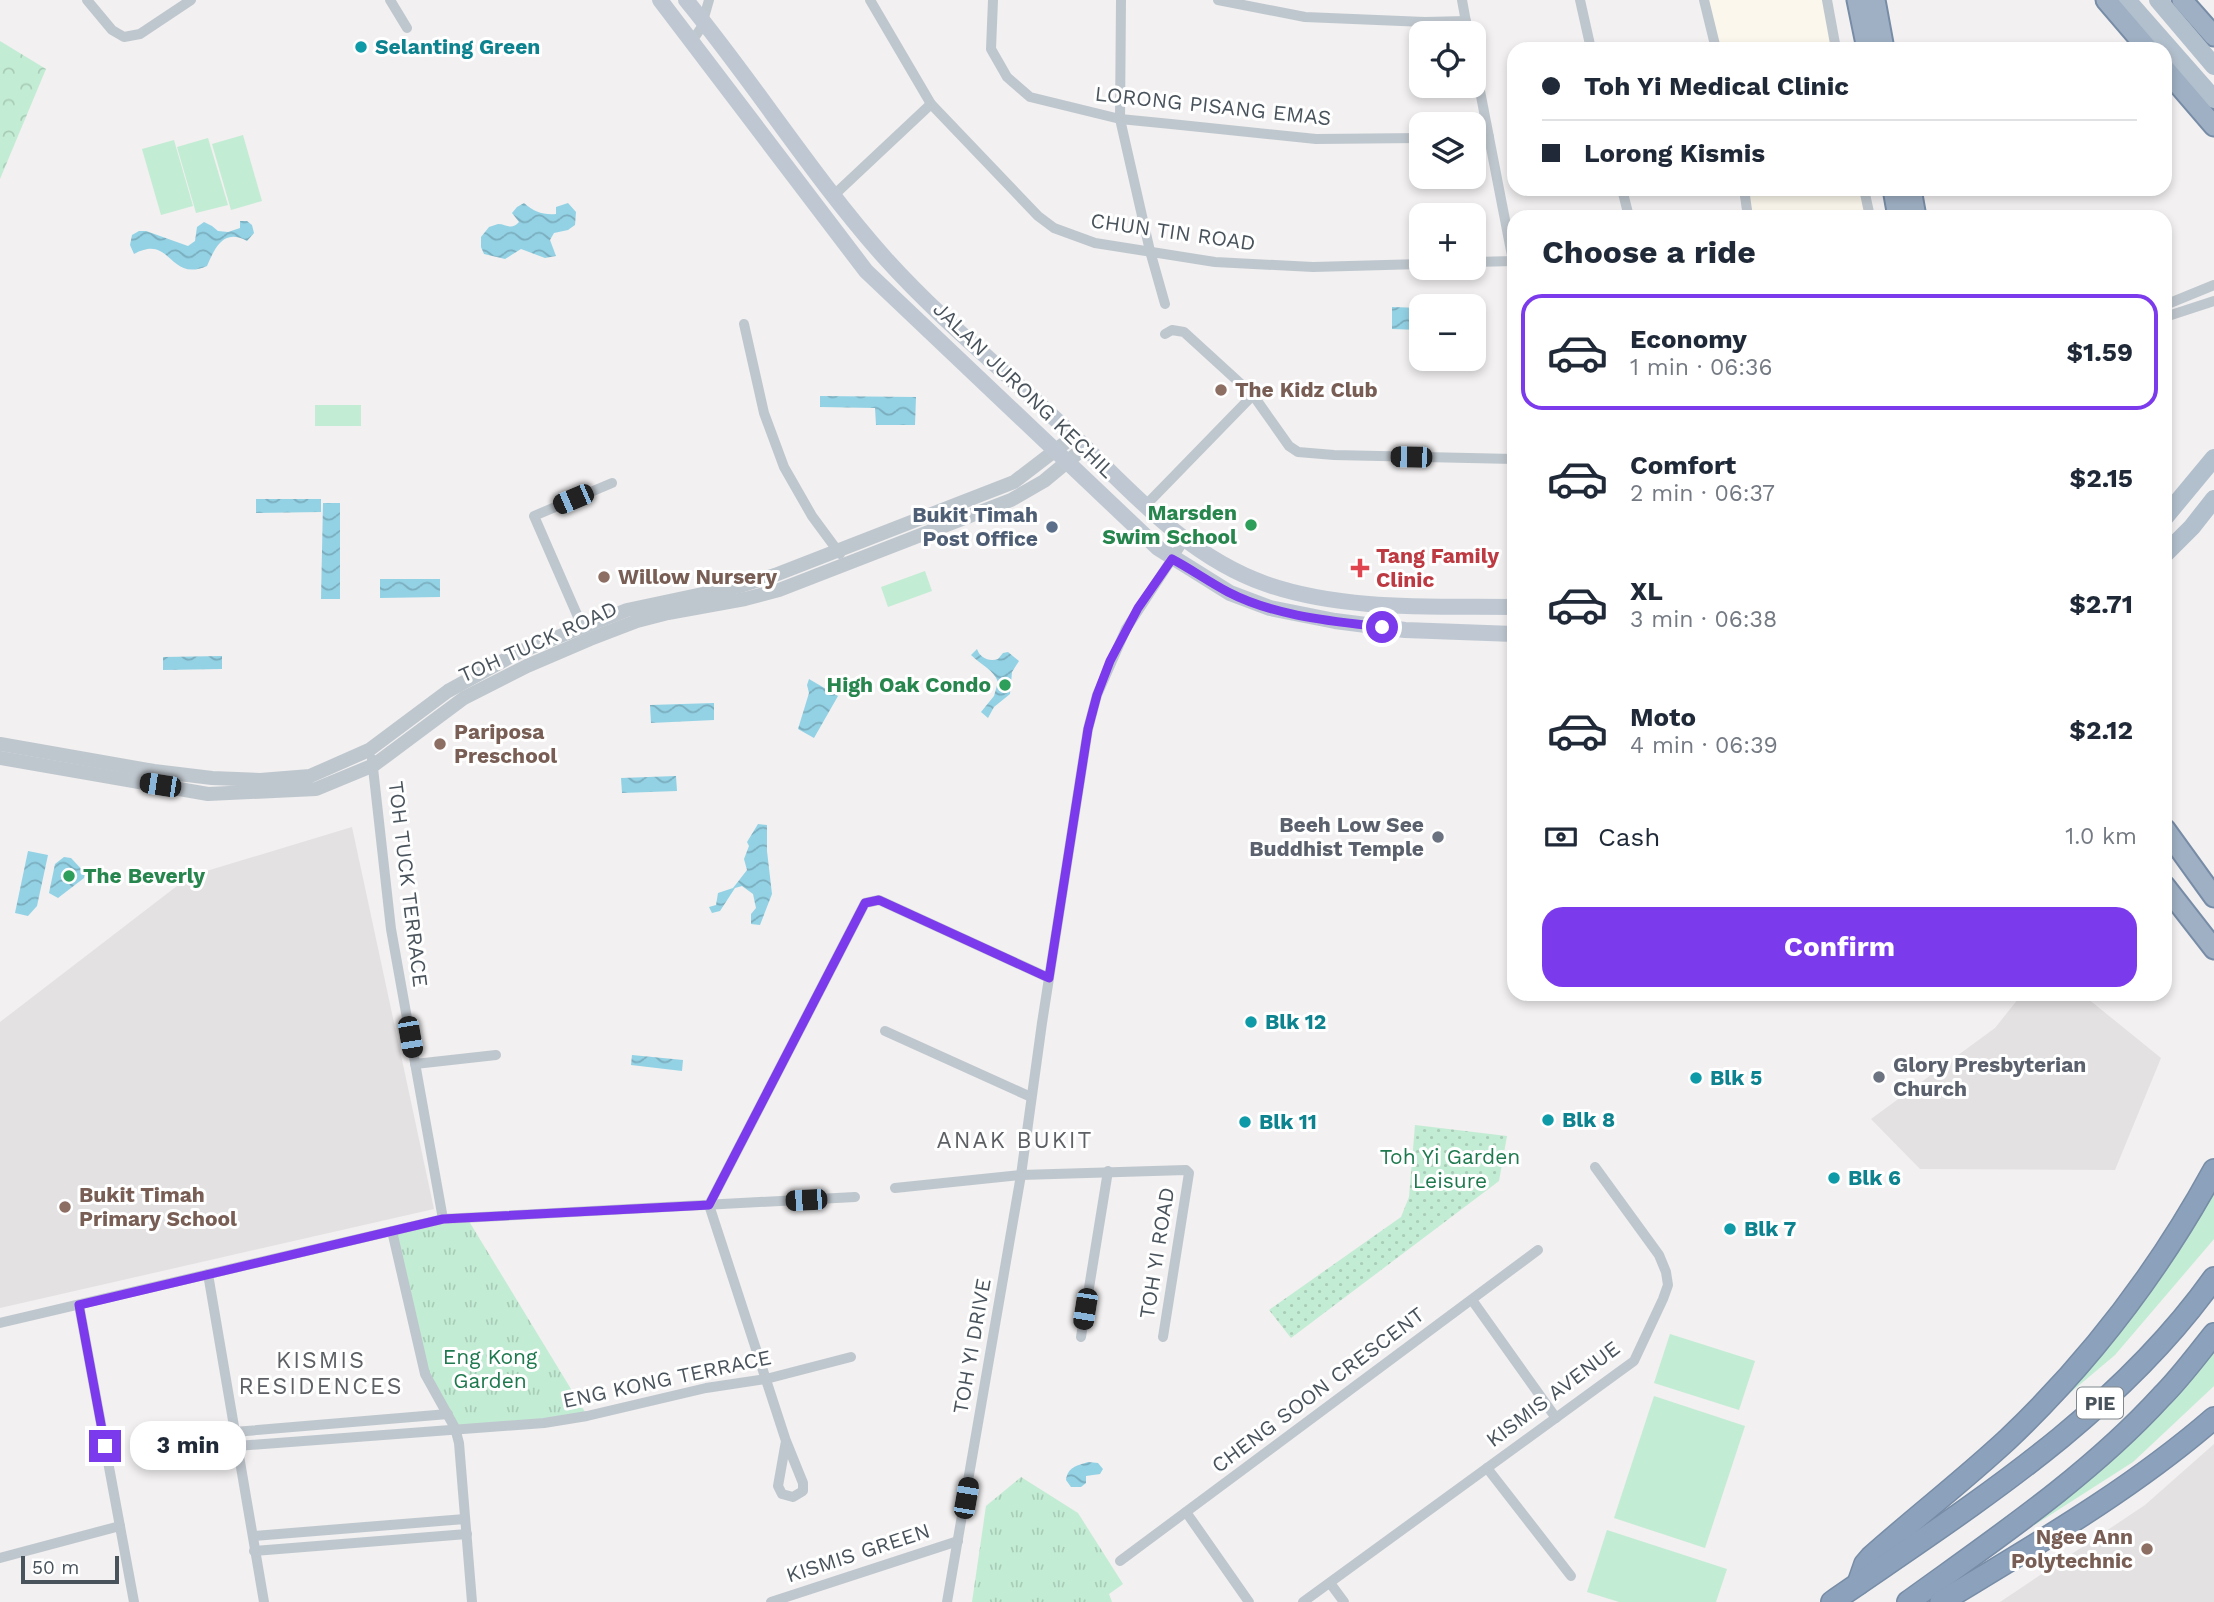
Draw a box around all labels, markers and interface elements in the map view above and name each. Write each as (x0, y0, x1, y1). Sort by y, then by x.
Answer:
map controls (1409, 21, 1486, 371)
button: locate (1409, 21, 1486, 98)
place label: Selanting Green (375, 34, 540, 59)
marker: Selanting Green (353, 39, 369, 55)
text: Toh Yi Medical Clinic (1584, 71, 1849, 101)
street label: LORONG PISANG EMAS (1094, 81, 1332, 130)
button: layers (1409, 112, 1486, 189)
text: Lorong Kismis (1584, 138, 1765, 168)
button: + (1409, 203, 1486, 280)
street label: CHUN TIN ROAD (1089, 208, 1257, 255)
text: Choose a ride (1542, 233, 1756, 271)
button: − (1409, 294, 1486, 371)
street label: JALAN JURONG KECHIL (928, 296, 1121, 483)
icon: car (1546, 321, 1609, 384)
text: Economy (1630, 324, 1747, 354)
text: $1.59 (2066, 337, 2133, 367)
text: 1 min · 06:36 (1630, 354, 1772, 381)
place label: The Kidz Club (1235, 377, 1378, 402)
marker: The Kidz Club (1213, 382, 1229, 398)
car (1390, 446, 1433, 468)
icon: car (1546, 447, 1609, 510)
text: Comfort (1630, 450, 1736, 480)
text: $2.15 (2070, 463, 2133, 493)
text: 2 min · 06:37 (1630, 480, 1775, 507)
car (550, 481, 597, 517)
place label: Marsden Swim School (1102, 500, 1237, 549)
place label: Bukit Timah Post Office (912, 502, 1038, 551)
marker: Marsden Swim School (1243, 517, 1259, 533)
marker: Bukit Timah Post Office (1044, 519, 1060, 535)
place label: Tang Family Clinic (1376, 543, 1499, 592)
marker: Tang Family Clinic (1350, 558, 1370, 578)
place label: Willow Nursery (618, 564, 777, 589)
marker: Willow Nursery (596, 569, 612, 585)
icon: car (1546, 573, 1609, 636)
text: XL (1630, 576, 1663, 606)
text: $2.71 (2069, 589, 2133, 619)
street label: TOH TUCK ROAD (455, 595, 621, 688)
text: 3 min · 06:38 (1630, 606, 1777, 633)
route start (1366, 611, 1398, 643)
place label: High Oak Condo (827, 672, 991, 697)
marker: High Oak Condo (997, 677, 1013, 693)
icon: car (1546, 699, 1609, 762)
text: Moto (1630, 702, 1696, 732)
text: $2.12 (2069, 715, 2133, 745)
place label: Pariposa Preschool (454, 719, 557, 768)
text: 4 min · 06:39 (1630, 732, 1778, 759)
marker: Pariposa Preschool (432, 736, 448, 752)
car (138, 771, 183, 799)
street label: TOH TUCK TERRACE (383, 780, 434, 988)
place label: Beeh Low See Buddhist Temple (1249, 812, 1424, 861)
icon: cash (1542, 818, 1580, 856)
text: Cash (1598, 822, 1660, 852)
text: 1.0 km (2065, 823, 2137, 850)
marker: Beeh Low See Buddhist Temple (1430, 829, 1446, 845)
place label: The Beverly (83, 863, 205, 888)
marker: The Beverly (61, 868, 77, 884)
button: Confirm (1542, 907, 2137, 987)
place label: Blk 12 (1265, 1009, 1326, 1034)
car (397, 1014, 424, 1060)
marker: Blk 12 (1243, 1014, 1259, 1030)
place label: Glory Presbyterian Church (1893, 1052, 2086, 1101)
place label: Blk 5 (1710, 1065, 1762, 1090)
marker: Glory Presbyterian Church (1871, 1069, 1887, 1085)
marker: Blk 5 (1688, 1070, 1704, 1086)
place label: Blk 8 (1562, 1107, 1615, 1132)
place label: Blk 11 (1259, 1109, 1317, 1134)
marker: Blk 8 (1540, 1112, 1556, 1128)
marker: Blk 11 (1237, 1114, 1253, 1130)
district label: ANAK BUKIT (937, 1127, 1093, 1154)
park label: Toh Yi Garden Leisure (1380, 1144, 1520, 1193)
place label: Blk 6 (1848, 1165, 1901, 1190)
marker: Blk 6 (1826, 1170, 1842, 1186)
place label: Bukit Timah Primary School (79, 1182, 237, 1231)
street label: TOH YI ROAD (1134, 1185, 1179, 1320)
car (785, 1188, 828, 1212)
marker: Bukit Timah Primary School (57, 1199, 73, 1215)
place label: Blk 7 (1744, 1216, 1796, 1241)
marker: Blk 7 (1722, 1221, 1738, 1237)
street label: TOH YI DRIVE (947, 1276, 996, 1416)
car (1072, 1287, 1099, 1331)
street label: CHENG SOON CRESCENT (1207, 1301, 1429, 1478)
street label: KISMIS AVENUE (1481, 1335, 1624, 1452)
park label: Eng Kong Garden (443, 1344, 538, 1393)
street label: ENG KONG TERRACE (560, 1344, 773, 1413)
district label: KISMIS RESIDENCES (239, 1347, 403, 1400)
road number: PIE (2077, 1387, 2123, 1418)
callout: 3 min (130, 1422, 245, 1470)
route end (89, 1430, 121, 1462)
text: 3 min (157, 1432, 219, 1459)
car (953, 1475, 980, 1521)
street label: KISMIS GREEN (783, 1518, 933, 1588)
place label: Ngee Ann Polytechnic (2011, 1524, 2133, 1573)
marker: Ngee Ann Polytechnic (2139, 1541, 2155, 1557)
scale bar (21, 1553, 119, 1585)
text: 50 m (32, 1556, 79, 1579)

